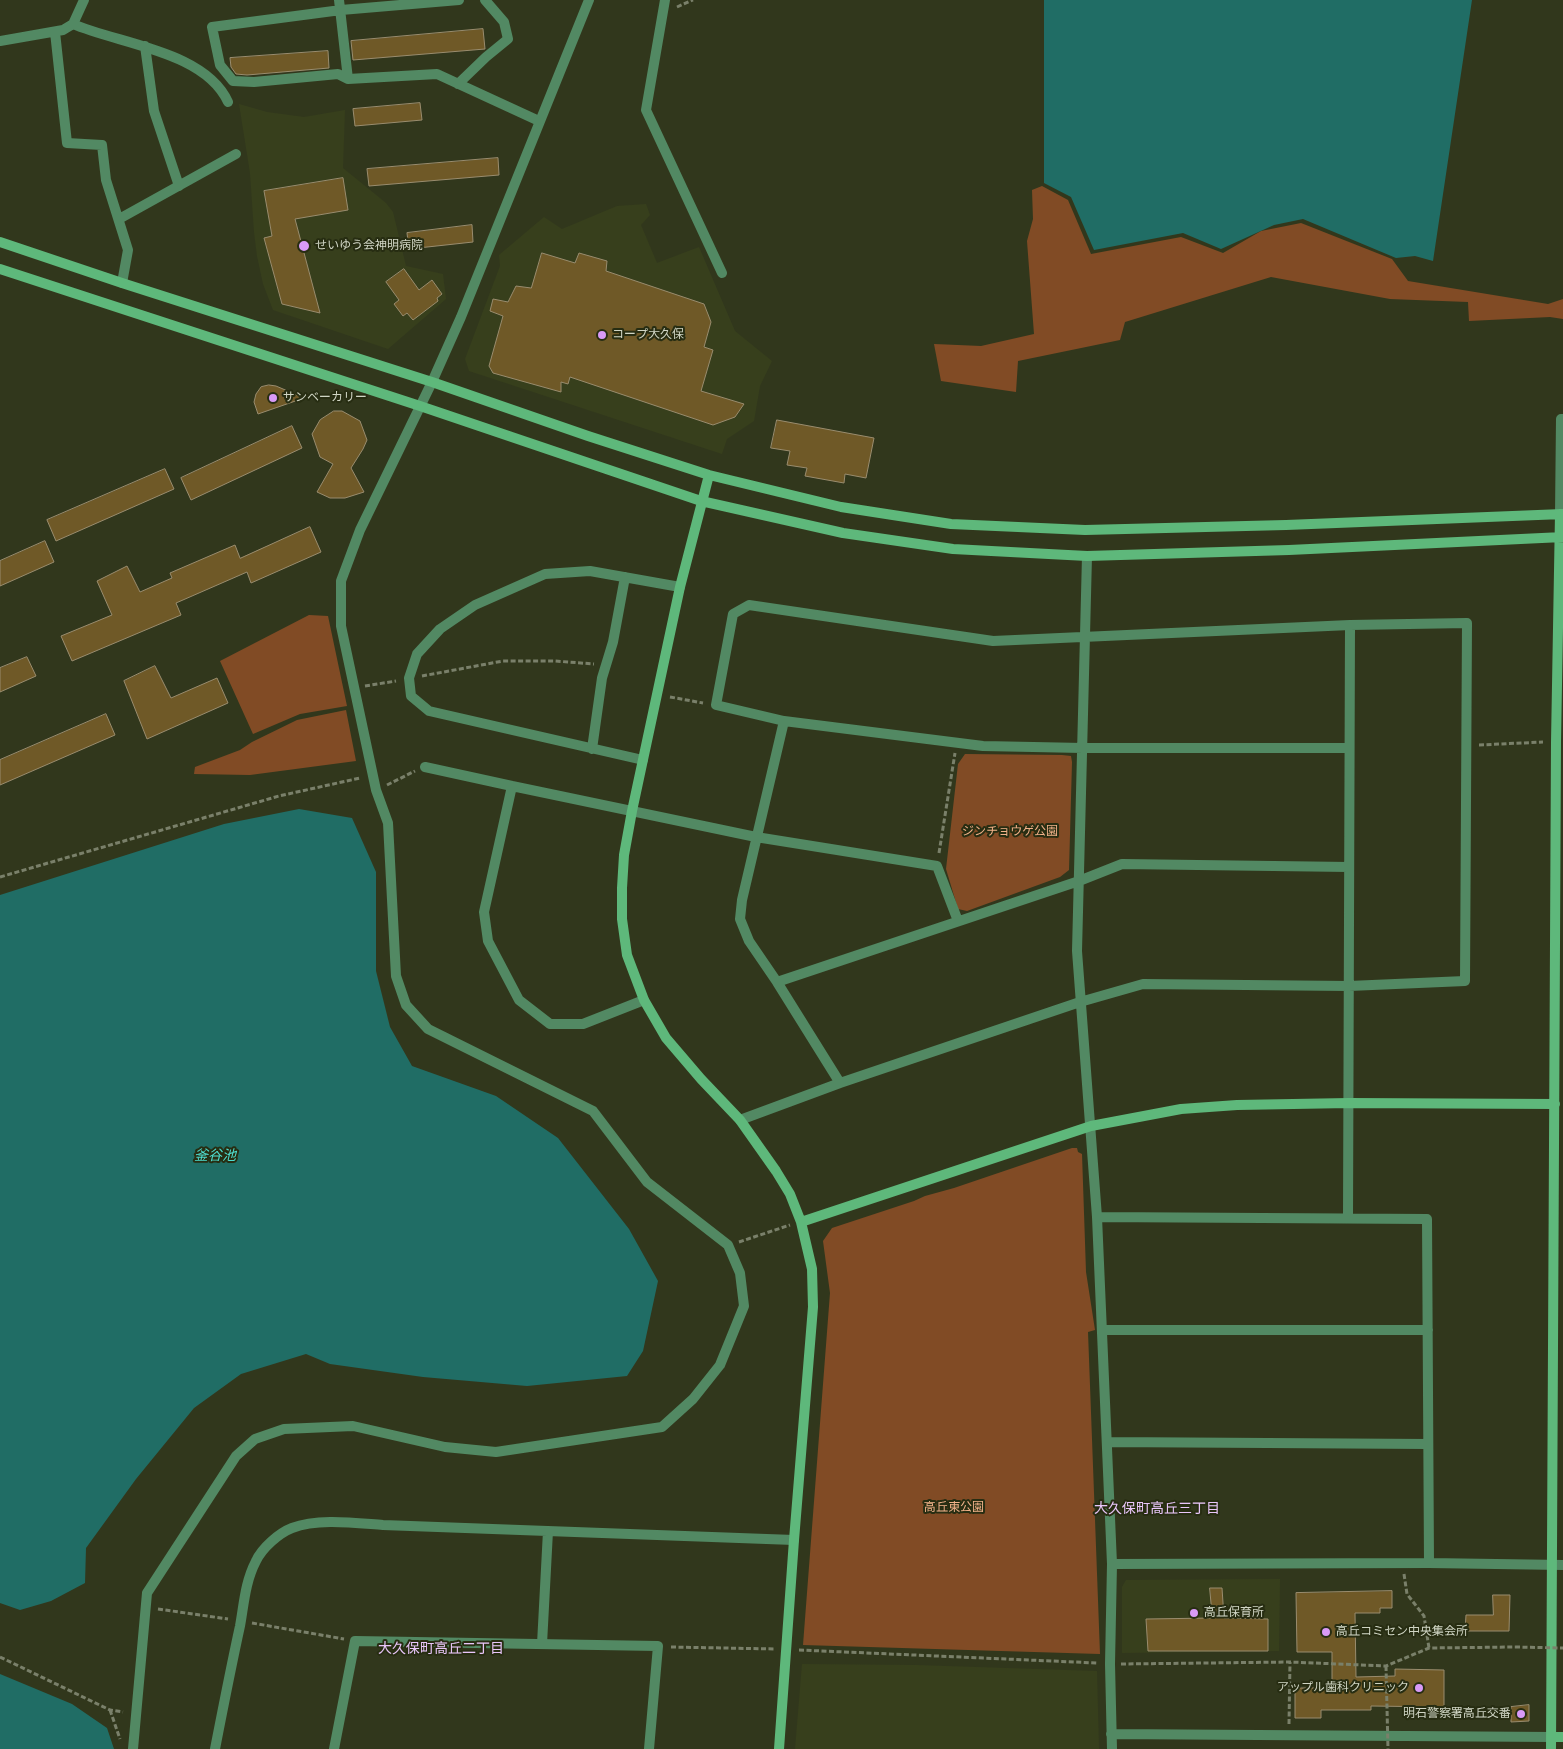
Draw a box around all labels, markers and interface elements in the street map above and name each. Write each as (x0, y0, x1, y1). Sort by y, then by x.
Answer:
marker: せいゆう会神明病院 (297, 239, 311, 253)
place label: せいゆう会神明病院 (315, 239, 423, 253)
place label: コープ大久保 (612, 328, 684, 342)
marker: コープ大久保 (596, 329, 608, 341)
place label: サンベーカリー (283, 391, 367, 405)
marker: サンベーカリー (267, 392, 279, 404)
park label: ジンチョウゲ公園 (962, 825, 1058, 839)
water label: 釜谷池 (194, 1148, 236, 1164)
park label: 高丘東公園 (924, 1501, 984, 1515)
district label: 大久保町高丘三丁目 (1094, 1501, 1220, 1517)
place label: 高丘保育所 (1204, 1606, 1264, 1620)
marker: 高丘保育所 (1188, 1607, 1200, 1619)
place label: 高丘コミセン中央集会所 (1336, 1625, 1468, 1639)
marker: 高丘コミセン中央集会所 (1320, 1626, 1332, 1638)
district label: 大久保町高丘二丁目 (378, 1641, 504, 1657)
place label: アップル歯科クリニック (1277, 1681, 1409, 1695)
marker: アップル歯科クリニック (1413, 1682, 1425, 1694)
place label: 明石警察署高丘交番 (1403, 1707, 1511, 1721)
marker: 明石警察署高丘交番 (1515, 1708, 1527, 1720)

